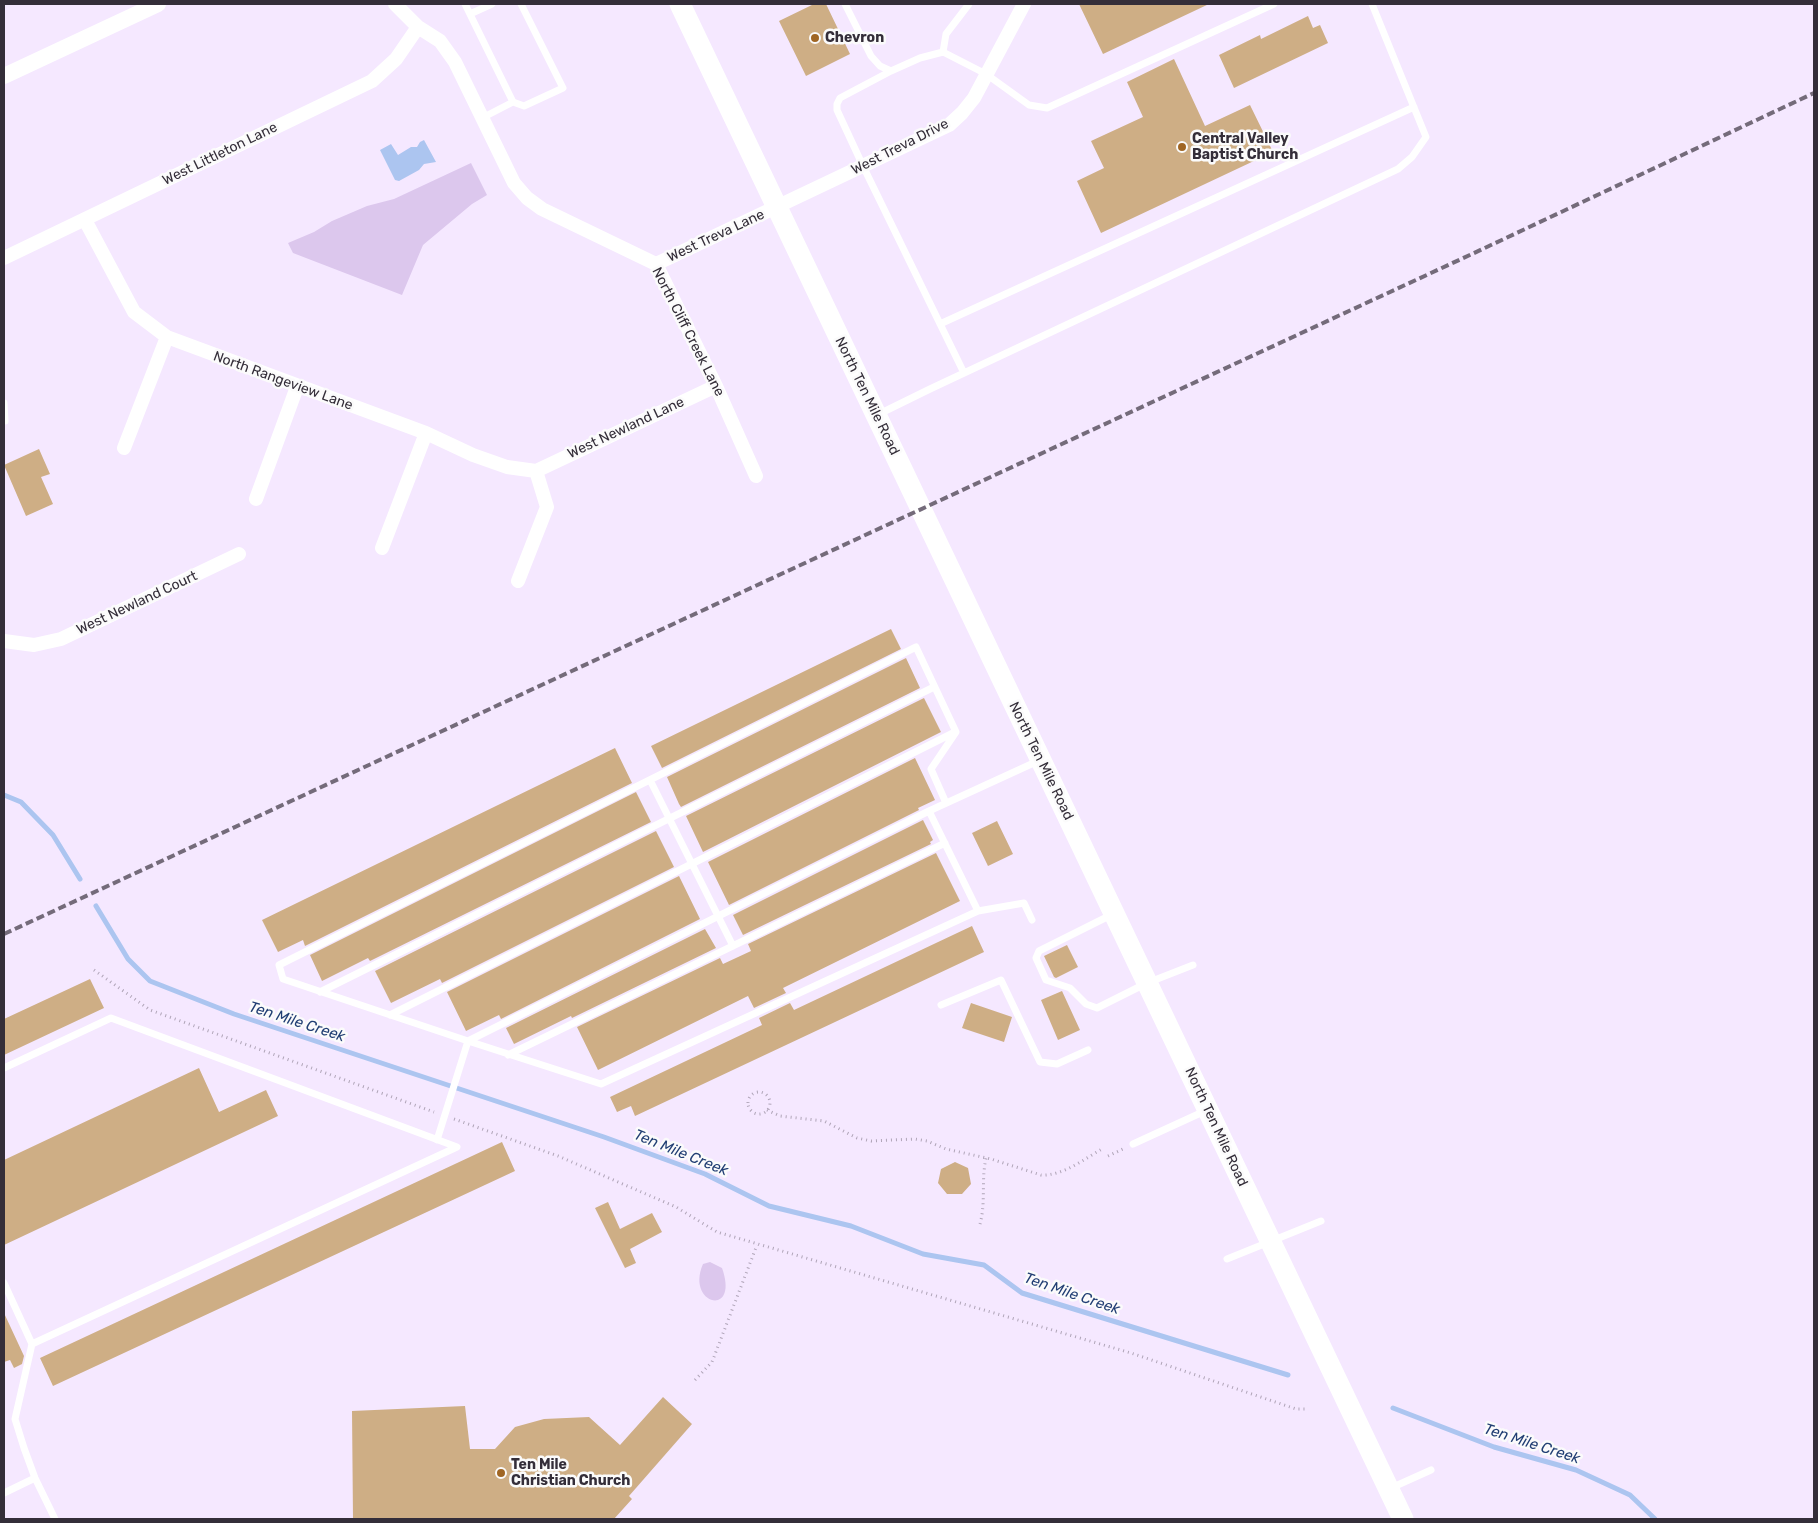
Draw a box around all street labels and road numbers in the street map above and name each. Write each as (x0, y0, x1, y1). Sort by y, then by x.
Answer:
street label: West Treva Drive (849, 115, 951, 179)
street label: West Littleton Lane (160, 119, 280, 189)
street label: West Treva Lane (665, 206, 767, 266)
street label: North Cliff Creek Lane (648, 265, 728, 399)
street label: North Ten Mile Road (831, 334, 903, 458)
street label: North Rangeview Lane (211, 348, 355, 414)
street label: West Newland Lane (565, 394, 687, 462)
street label: West Newland Court (74, 568, 200, 638)
street label: North Ten Mile Road (1005, 699, 1077, 823)
street label: North Ten Mile Road (1181, 1065, 1251, 1189)

